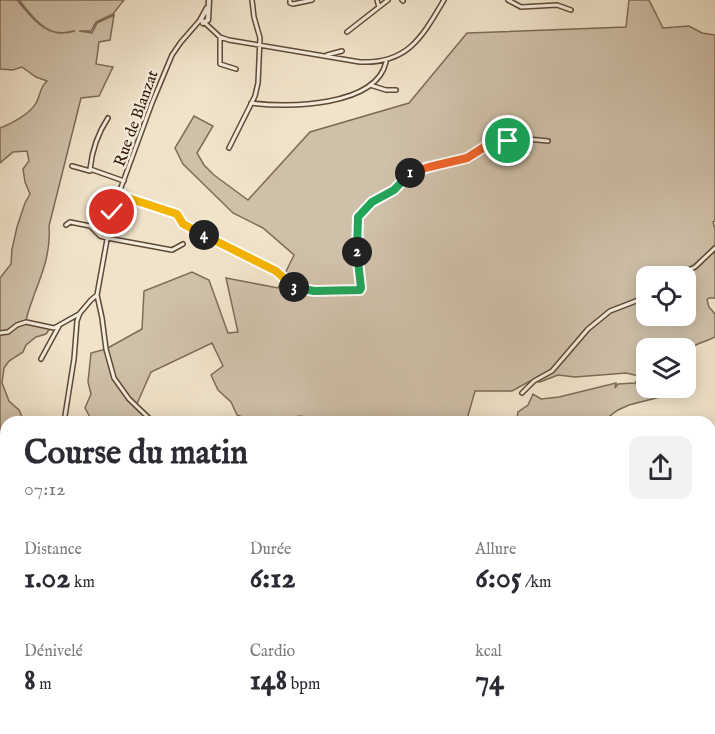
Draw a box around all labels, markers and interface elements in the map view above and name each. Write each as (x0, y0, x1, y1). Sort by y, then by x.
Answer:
street label: Rue de Blanzat (110, 67, 164, 169)
pin (482, 115, 533, 166)
icon: arrive (491, 124, 524, 157)
pin: 1 (395, 158, 425, 188)
text: 1 (407, 163, 413, 183)
pin (86, 186, 137, 237)
icon: check (95, 195, 128, 228)
pin: 4 (189, 220, 219, 250)
text: 4 (200, 225, 208, 245)
pin: 2 (342, 237, 372, 267)
text: 2 (353, 242, 361, 262)
map controls (636, 266, 696, 398)
button: locate (636, 266, 696, 326)
pin: 3 (279, 272, 309, 302)
text: 3 (291, 277, 297, 297)
button: layers (636, 338, 696, 398)
text: Course du matin (24, 433, 248, 475)
button: share (629, 436, 692, 499)
text: 07:12 (24, 477, 65, 502)
text: Distance (24, 540, 82, 560)
text: Durée (250, 540, 291, 560)
text: Allure (475, 540, 516, 560)
text: 1.02 (24, 560, 70, 598)
text: 6:12 (250, 560, 295, 598)
text: 6:05 (475, 560, 522, 598)
text: km (70, 573, 95, 593)
text: /km (522, 573, 551, 593)
text: Dénivelé (24, 642, 83, 662)
text: Cardio (250, 642, 295, 662)
text: kcal (475, 642, 502, 662)
text: 8 (24, 662, 36, 700)
text: 148 (250, 662, 287, 700)
text: 74 (475, 662, 504, 700)
text: m (36, 675, 52, 695)
text: bpm (287, 675, 320, 695)

